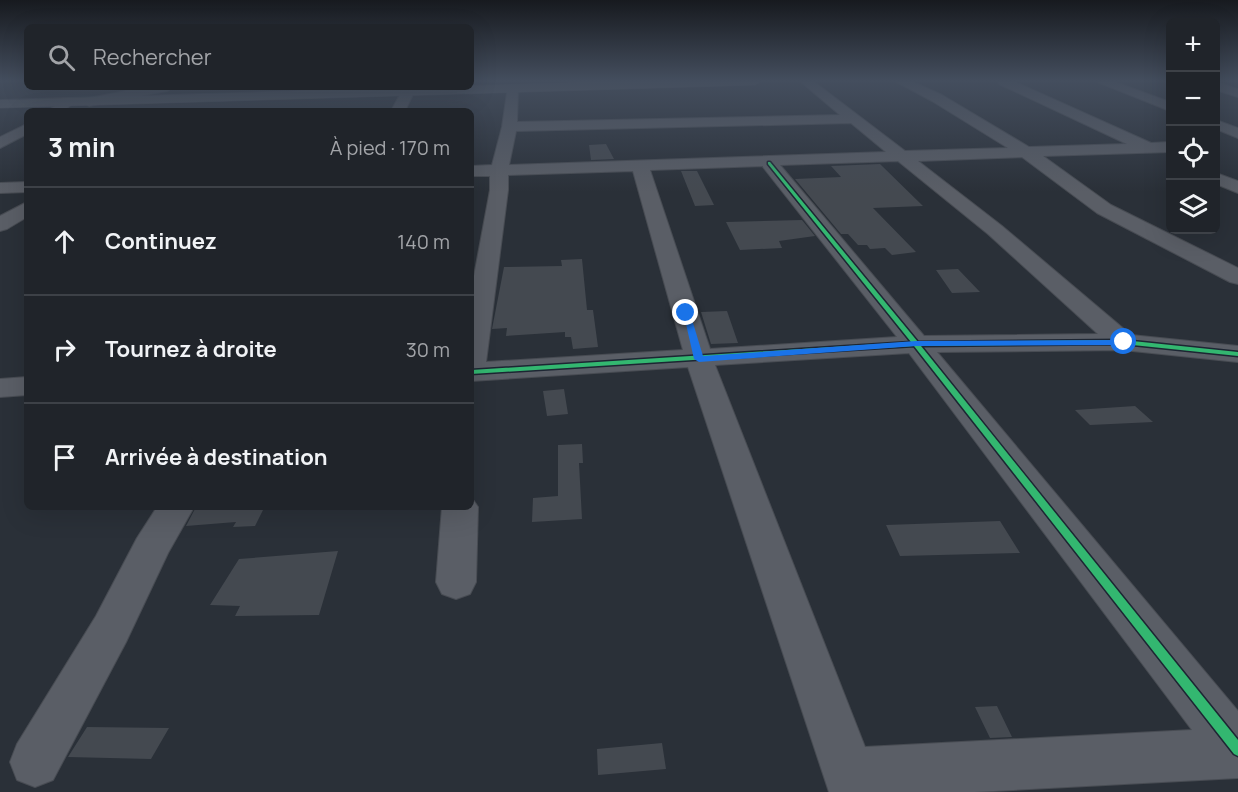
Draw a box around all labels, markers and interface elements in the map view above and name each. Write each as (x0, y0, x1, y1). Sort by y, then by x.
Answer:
map controls (1166, 18, 1220, 234)
button: + (1166, 18, 1220, 72)
search box (24, 24, 474, 90)
icon: search (45, 41, 78, 74)
text: Rechercher (93, 42, 212, 72)
button: − (1166, 72, 1220, 126)
button: locate (1166, 126, 1220, 180)
text: 3 min (48, 129, 115, 165)
text: À pied · 170 m (330, 134, 450, 161)
button: layers (1166, 180, 1220, 234)
icon: ahead (48, 225, 81, 258)
text: Continuez (105, 226, 217, 256)
text: 140 m (397, 228, 450, 255)
route end (672, 299, 698, 325)
route start (1110, 328, 1136, 354)
icon: right (48, 333, 81, 366)
text: Tournez à droite (105, 334, 277, 364)
text: 30 m (406, 336, 450, 363)
icon: arrive (48, 441, 81, 474)
text: Arrivée à destination (105, 442, 328, 472)

